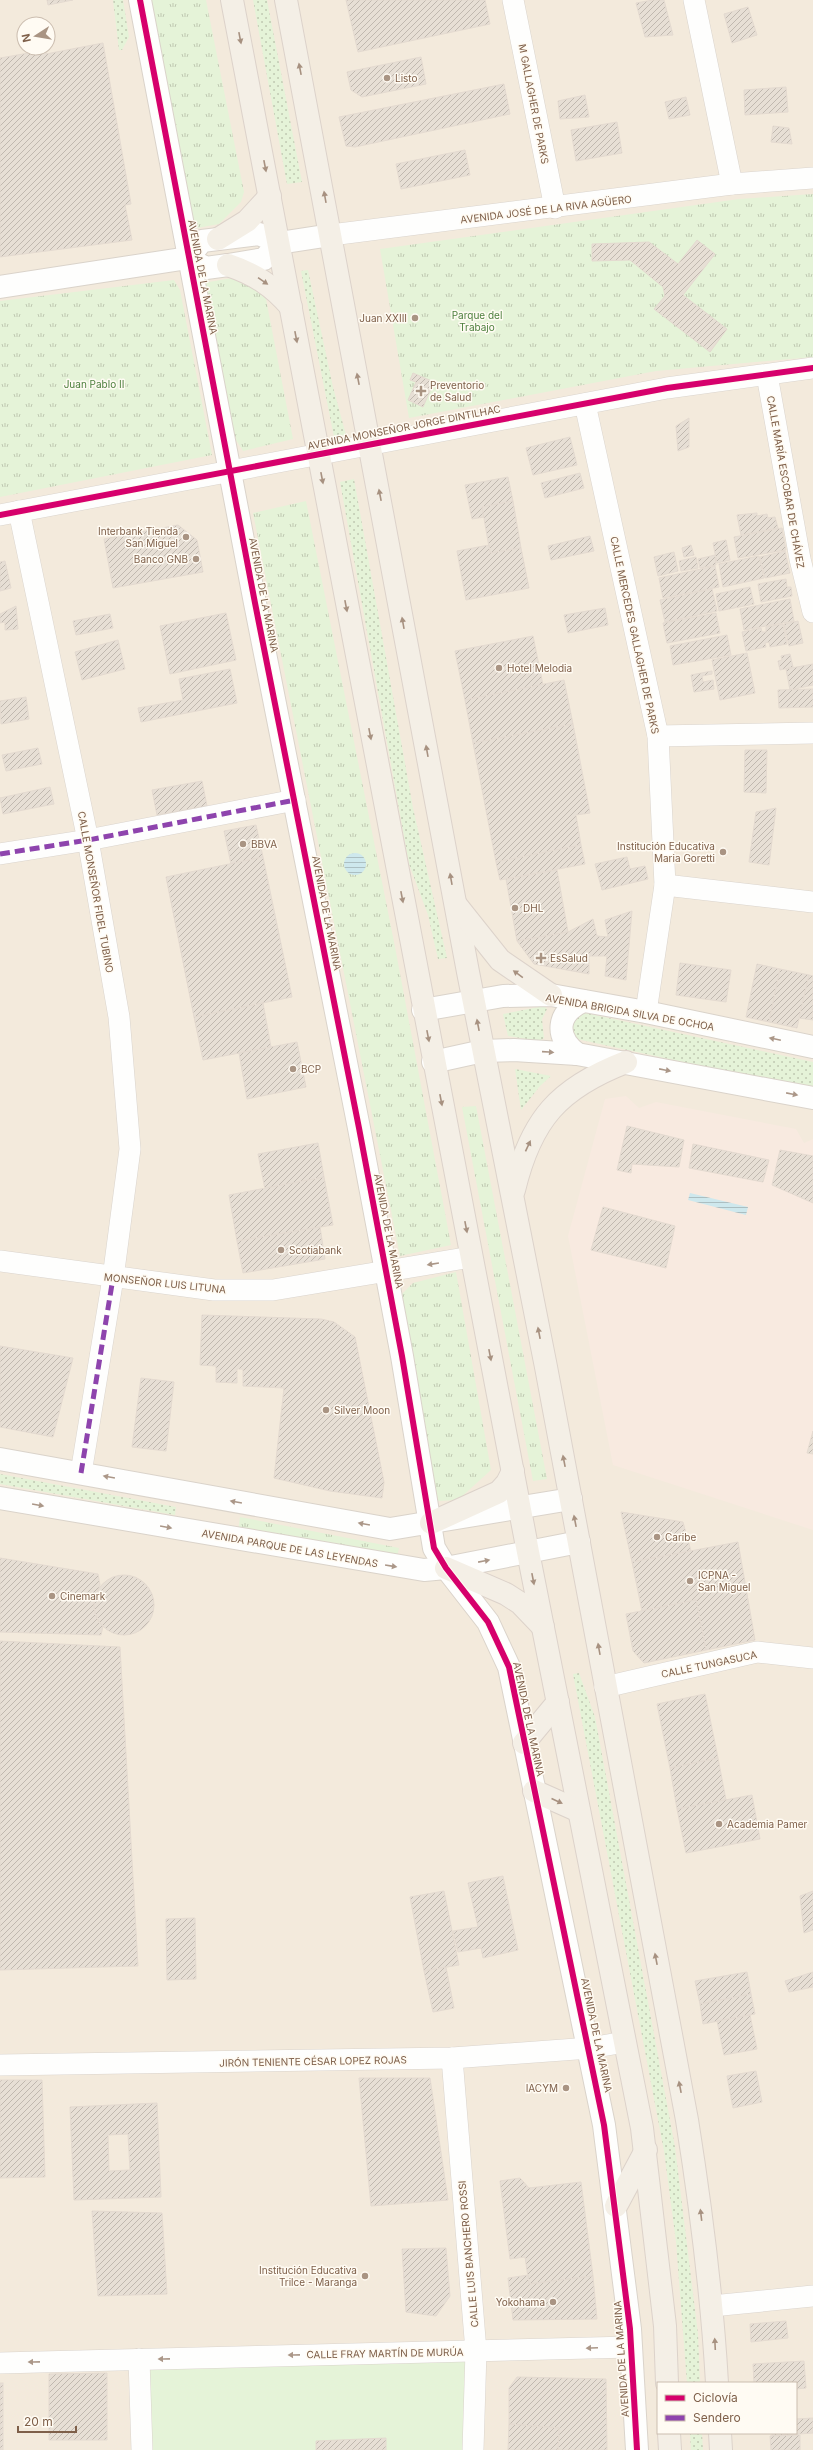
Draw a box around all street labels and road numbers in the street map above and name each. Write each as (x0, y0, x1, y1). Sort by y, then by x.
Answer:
street label: M GALLAGHER DE PARKS (516, 43, 552, 165)
street label: AVENIDA JOSÉ DE LA RIVA AGÜERO (460, 191, 633, 225)
street label: AVENIDA DE LA MARINA (186, 219, 220, 336)
street label: CALLE MARÍA ESCOBAR DE CHÁVEZ (765, 395, 808, 569)
street label: AVENIDA MONSEÑOR JORGE DINTILHAC (306, 401, 502, 452)
street label: CALLE MERCEDES GALLAGHER DE PARKS (608, 535, 662, 735)
street label: AVENIDA DE LA MARINA (247, 537, 281, 654)
street label: CALLE MONSEÑOR FIDEL TUBINO (76, 810, 117, 974)
street label: AVENIDA DE LA MARINA (310, 855, 344, 972)
street label: AVENIDA BRIGIDA SILVA DE OCHOA (545, 991, 715, 1033)
street label: AVENIDA DE LA MARINA (372, 1173, 406, 1290)
street label: MONSEÑOR LUIS LITUNA (103, 1270, 227, 1295)
street label: AVENIDA PARQUE DE LAS LEYENDAS (201, 1527, 379, 1569)
street label: CALLE TUNGASUCA (660, 1648, 758, 1680)
street label: AVENIDA DE LA MARINA (511, 1661, 547, 1777)
street label: AVENIDA DE LA MARINA (579, 1977, 615, 2093)
street label: JIRÓN TENIENTE CÉSAR LOPEZ ROJAS (219, 2052, 407, 2069)
street label: CALLE LUIS BANCHERO ROSSI (456, 2180, 480, 2328)
street label: AVENIDA DE LA MARINA (611, 2300, 631, 2418)
street label: CALLE FRAY MARTÍN DE MURÚA (306, 2345, 464, 2360)

